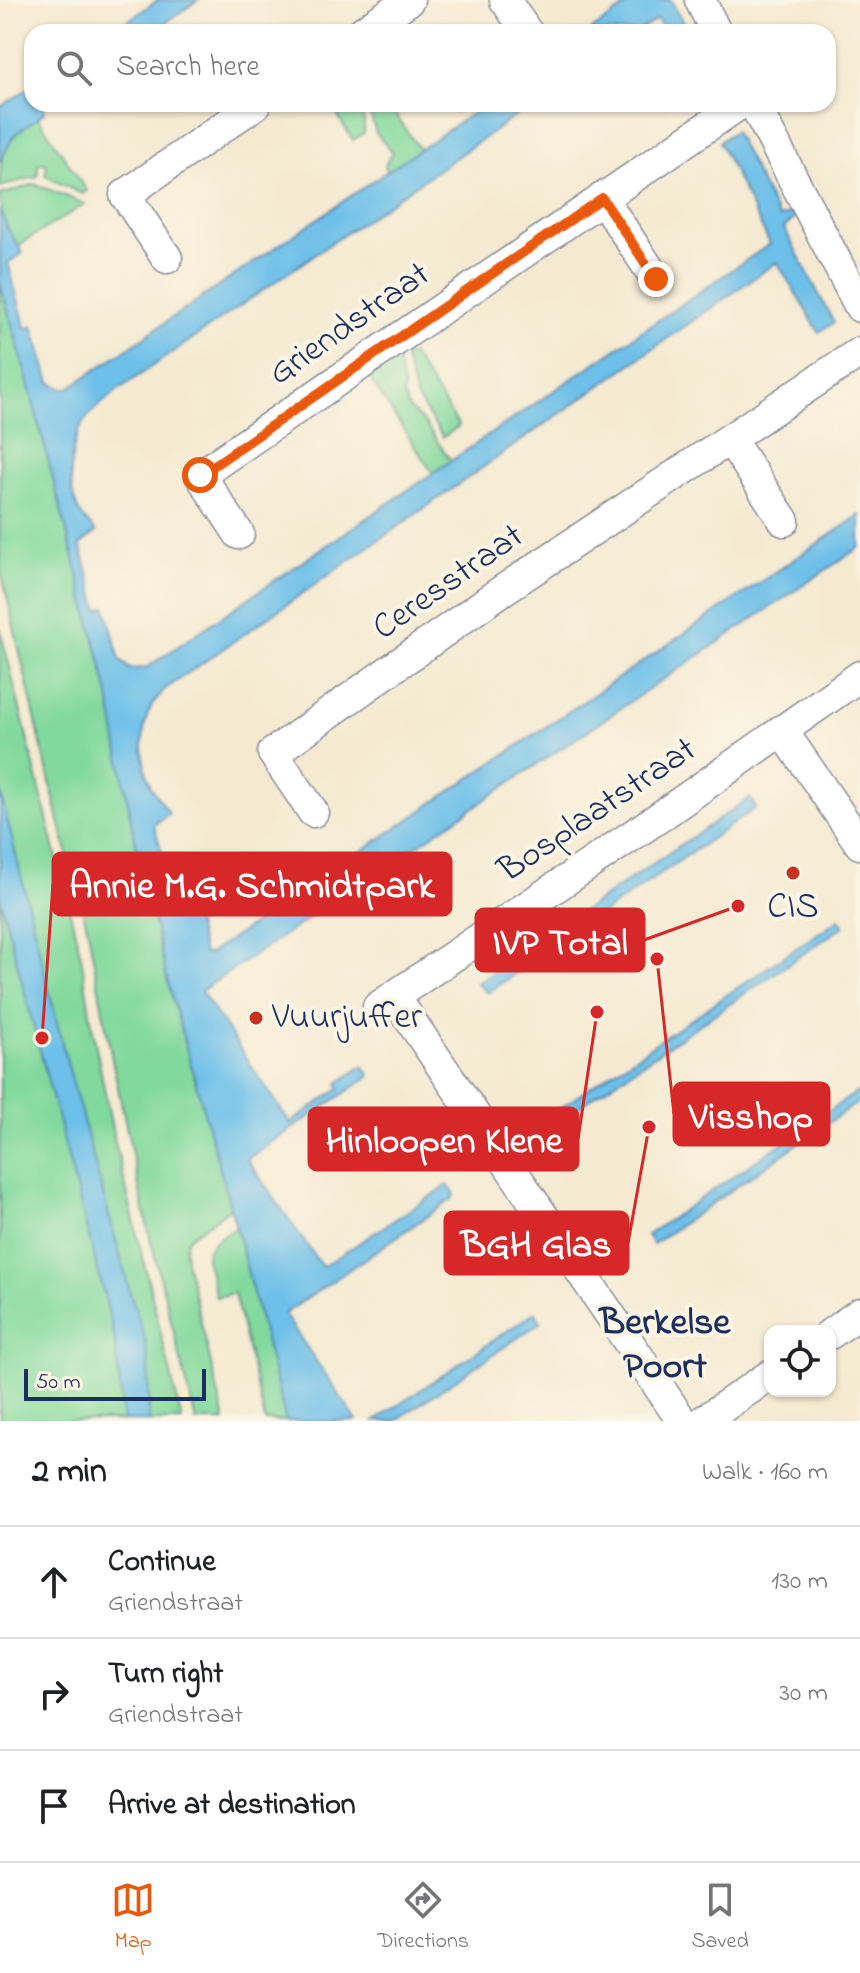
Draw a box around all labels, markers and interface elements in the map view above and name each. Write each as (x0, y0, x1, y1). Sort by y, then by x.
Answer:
search box (24, 24, 836, 112)
icon: search (52, 46, 96, 90)
text: Search here (116, 46, 260, 90)
street label: Griendstraat (258, 250, 442, 400)
route end (638, 261, 674, 297)
route start (182, 457, 218, 493)
street label: Ceresstraat (363, 511, 535, 655)
street label: Bosplaatstraat (487, 725, 708, 898)
callout: Annie M.G. Schmidtpark (53, 853, 451, 915)
text: Annie M.G. Schmidtpark (69, 860, 436, 916)
marker: CIS (784, 864, 802, 882)
place label: CIS (767, 882, 819, 935)
callout: IVP Total (476, 909, 644, 971)
text: IVP Total (492, 917, 628, 973)
place label: Vuurjuffer (271, 992, 423, 1045)
marker: Vuurjuffer (247, 1009, 265, 1027)
callout: Visshop (674, 1083, 829, 1145)
text: Visshop (688, 1091, 813, 1147)
callout: Hinloopen Klene (309, 1108, 578, 1170)
text: Hinloopen Klene (325, 1115, 564, 1171)
callout: BGH Glas (445, 1212, 628, 1274)
text: BGH Glas (458, 1219, 612, 1275)
district label: Berkelse Poort (598, 1296, 731, 1396)
map controls (764, 1325, 836, 1397)
button: locate (764, 1325, 836, 1397)
scale bar (24, 1365, 206, 1401)
text: 50 m (36, 1367, 81, 1399)
text: 2 min (32, 1448, 107, 1498)
text: Walk · 160 m (702, 1454, 828, 1492)
text: Continue (108, 1541, 216, 1585)
icon: ahead (32, 1560, 76, 1604)
text: 130 m (771, 1563, 828, 1601)
text: Griendstraat (108, 1585, 243, 1623)
text: Turn right (108, 1653, 223, 1697)
icon: right (32, 1672, 76, 1716)
text: 30 m (779, 1675, 828, 1713)
text: Griendstraat (108, 1697, 243, 1735)
icon: arrive (32, 1784, 76, 1828)
text: Arrive at destination (108, 1784, 356, 1828)
tab: Map (111, 1878, 155, 1958)
tab: Directions (378, 1878, 469, 1958)
tab: Saved (691, 1878, 749, 1958)

